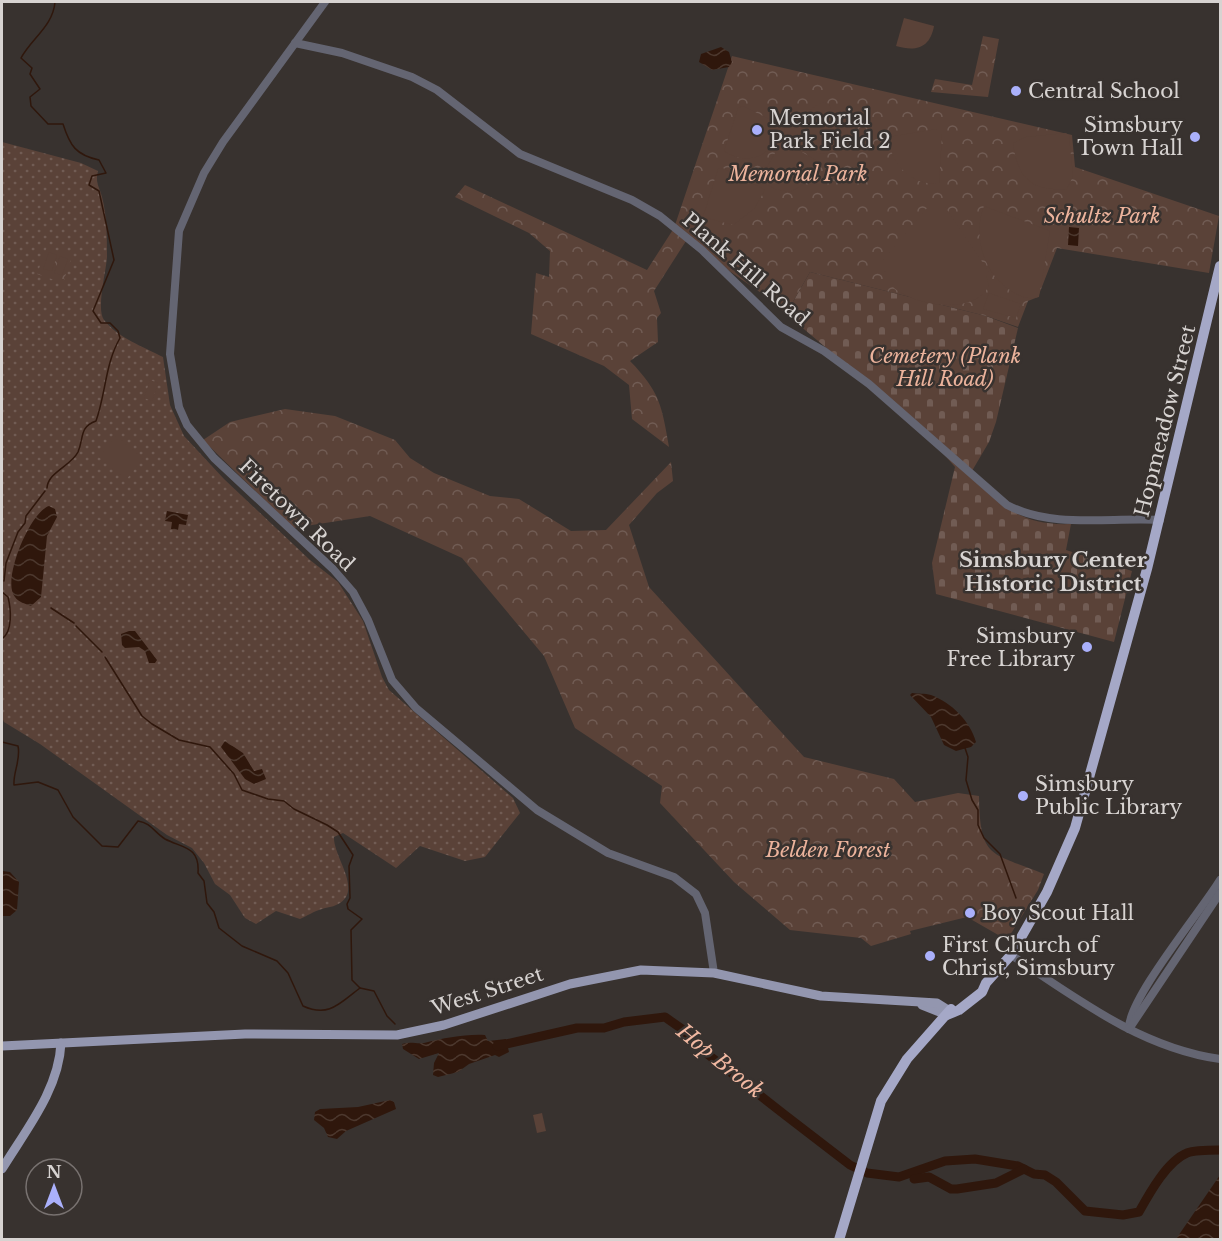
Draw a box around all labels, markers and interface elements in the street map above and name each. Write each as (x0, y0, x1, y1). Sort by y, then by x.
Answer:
place label: Central School (1028, 79, 1180, 103)
marker: Central School (1009, 84, 1023, 98)
place label: Memorial Park Field 2 (769, 106, 891, 153)
place label: Simsbury Town Hall (1077, 113, 1183, 160)
marker: Memorial Park Field 2 (750, 123, 764, 137)
marker: Simsbury Town Hall (1188, 130, 1202, 144)
park label: Memorial Park (728, 162, 867, 186)
park label: Schultz Park (1044, 204, 1160, 228)
street label: Plank Hill Road (678, 207, 814, 331)
street label: Hopmeadow Street (1130, 322, 1201, 520)
park label: Cemetery (Plank Hill Road) (869, 344, 1021, 391)
street label: Firetown Road (234, 454, 360, 576)
district label: Simsbury Center Historic District (959, 547, 1148, 597)
place label: Simsbury Free Library (946, 624, 1075, 671)
marker: Simsbury Free Library (1080, 640, 1094, 654)
place label: Simsbury Public Library (1035, 772, 1183, 819)
marker: Simsbury Public Library (1016, 789, 1030, 803)
park label: Belden Forest (765, 838, 891, 862)
place label: Boy Scout Hall (982, 901, 1134, 925)
marker: Boy Scout Hall (963, 906, 977, 920)
place label: First Church of Christ, Simsbury (942, 933, 1115, 980)
marker: First Church of Christ, Simsbury (923, 949, 937, 963)
street label: West Street (427, 962, 546, 1021)
water label: Hop Brook (671, 1018, 769, 1104)
north arrow (24, 1157, 84, 1217)
text: N (46, 1162, 62, 1182)

